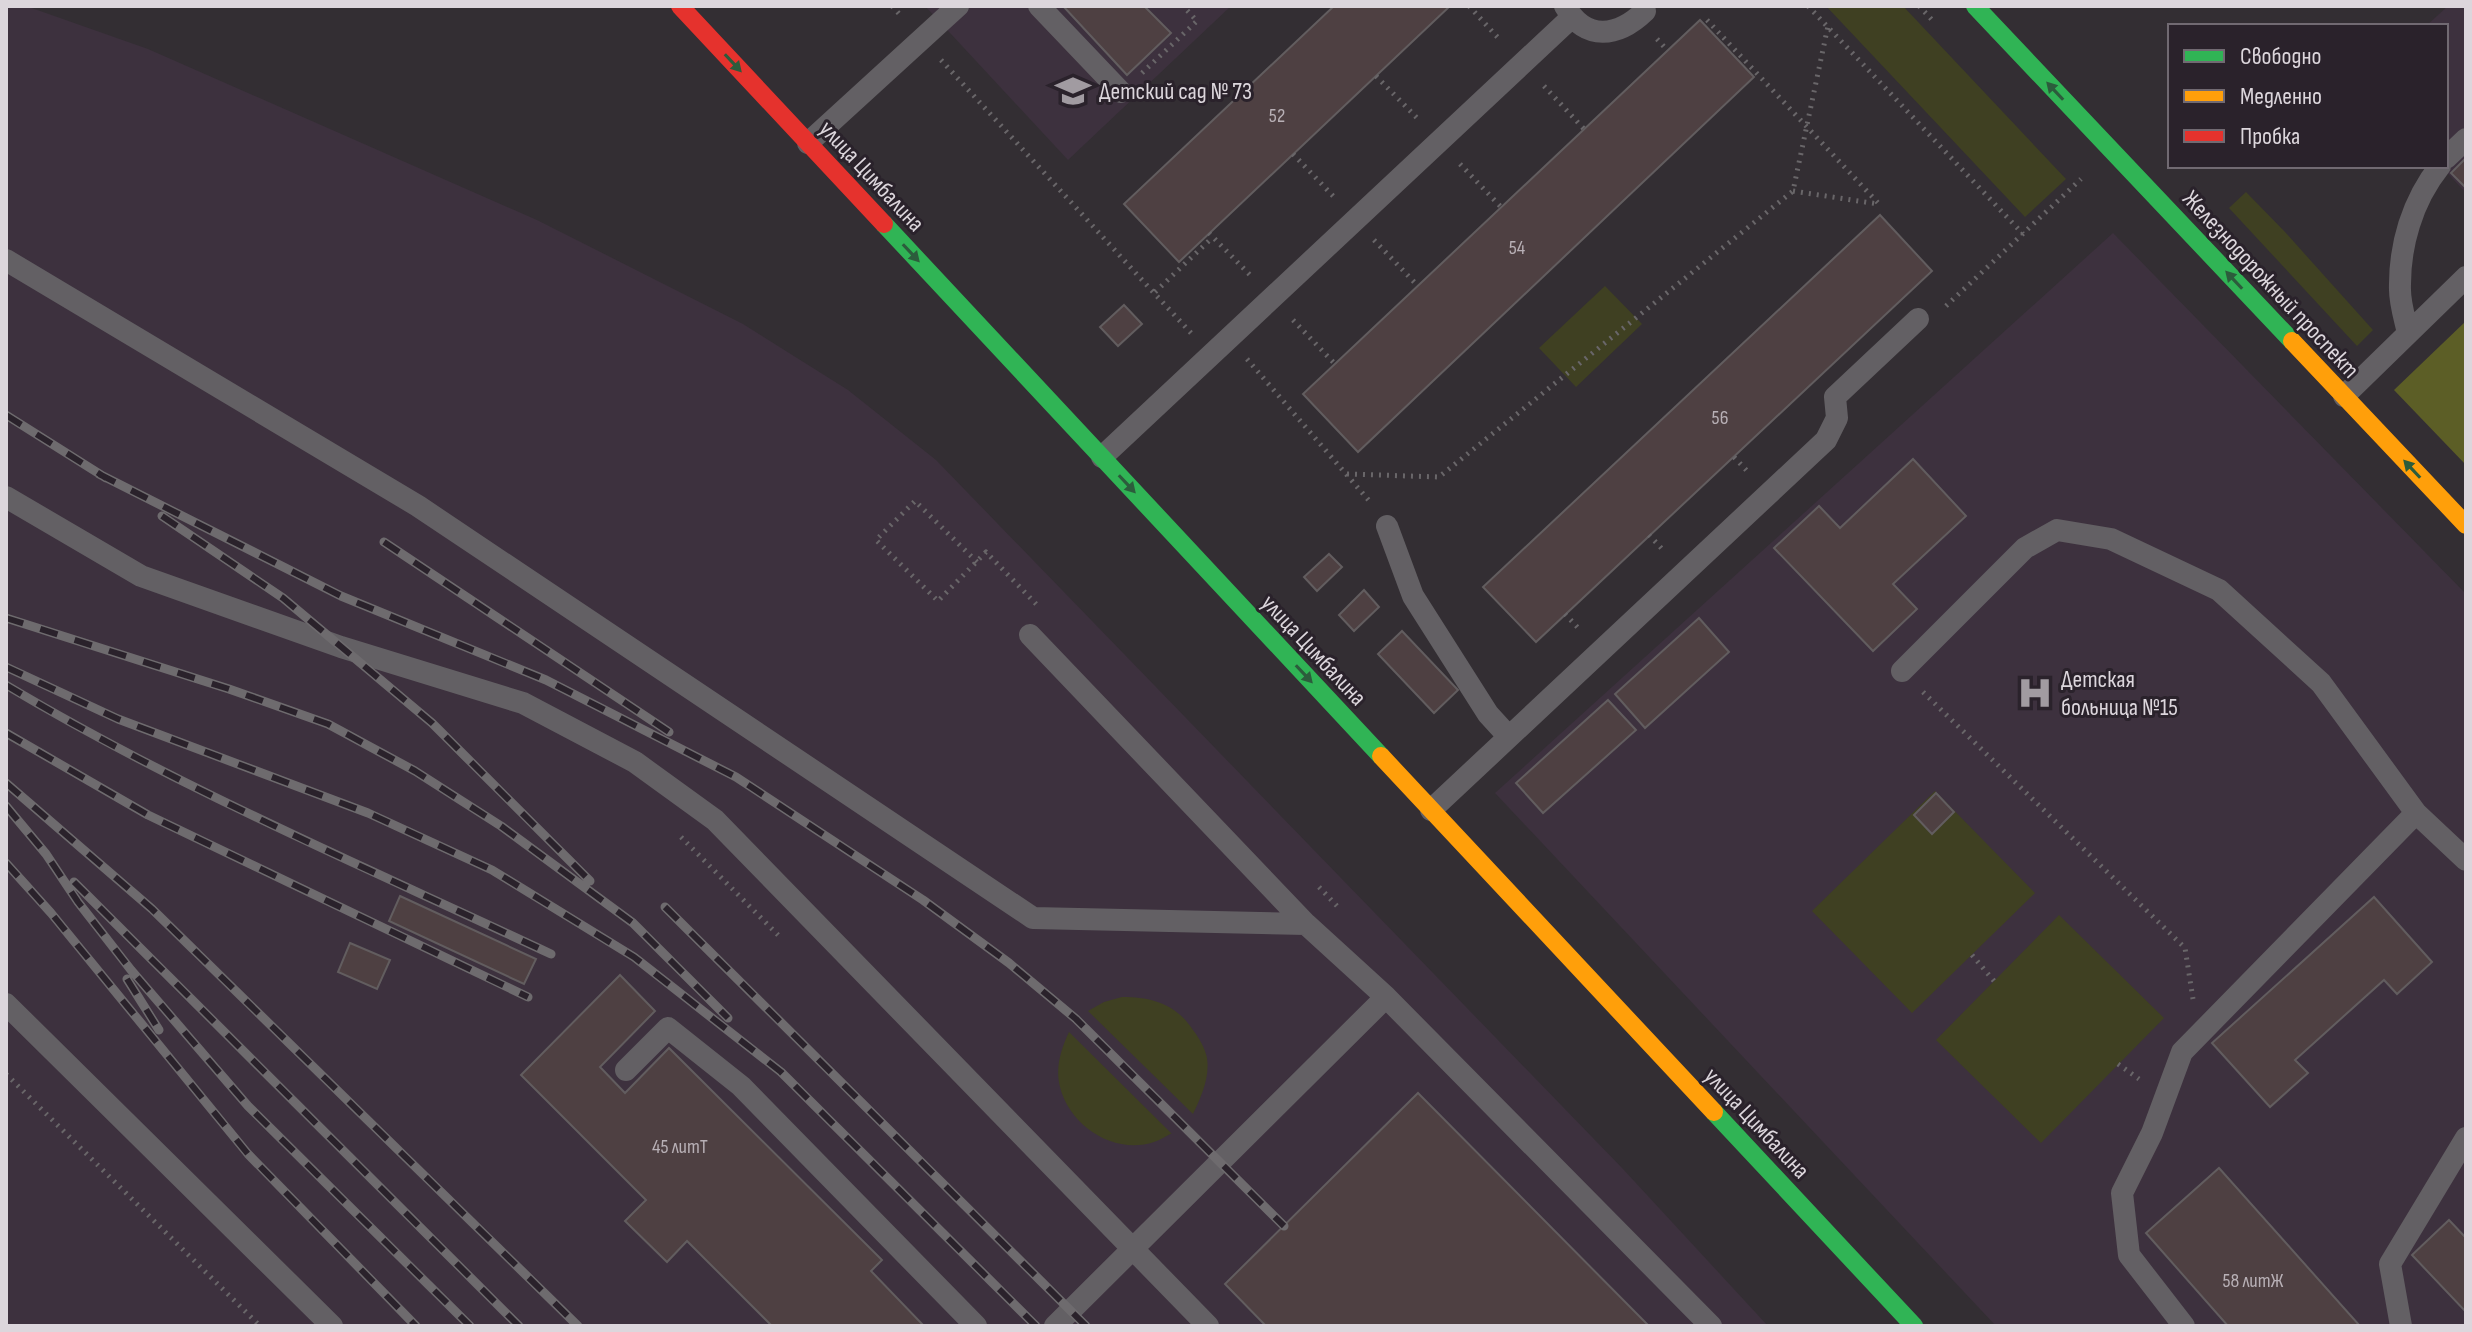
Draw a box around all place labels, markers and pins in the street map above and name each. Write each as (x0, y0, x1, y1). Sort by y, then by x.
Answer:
school or university icon: Детский сад № 73 (1054, 72, 1092, 110)
place label: Детский сад № 73 (1099, 77, 1252, 106)
place label: Детская больница №15 (2061, 665, 2178, 722)
hospital icon: Детская больница №15 (2016, 674, 2054, 712)

